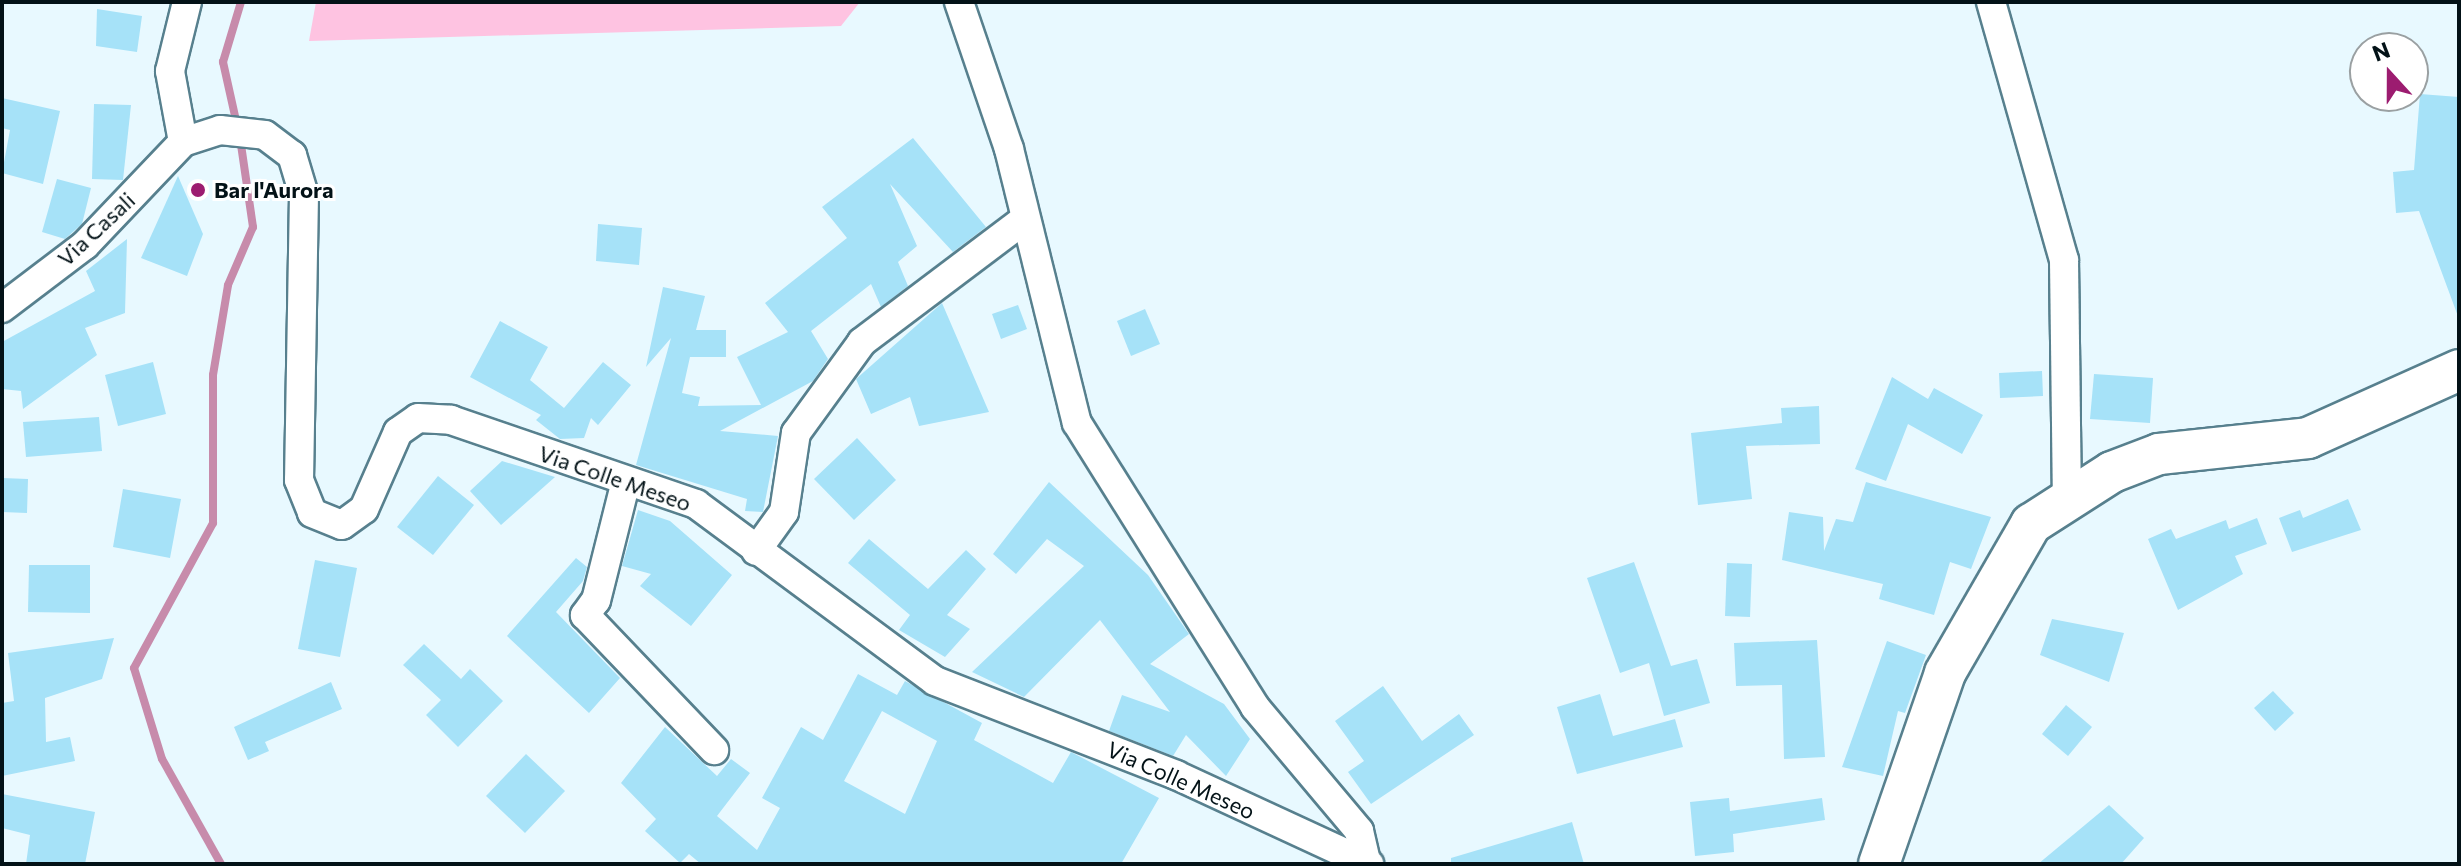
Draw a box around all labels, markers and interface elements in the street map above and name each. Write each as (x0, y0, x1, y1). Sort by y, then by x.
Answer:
north arrow (2349, 32, 2429, 112)
text: N (2368, 35, 2393, 67)
place label: Bar l'Aurora (214, 177, 334, 203)
marker: Bar l'Aurora (189, 181, 207, 199)
street label: Via Casali (52, 187, 140, 271)
street label: Via Colle Meseo (536, 440, 694, 516)
street label: Via Colle Meseo (1103, 736, 1259, 824)

